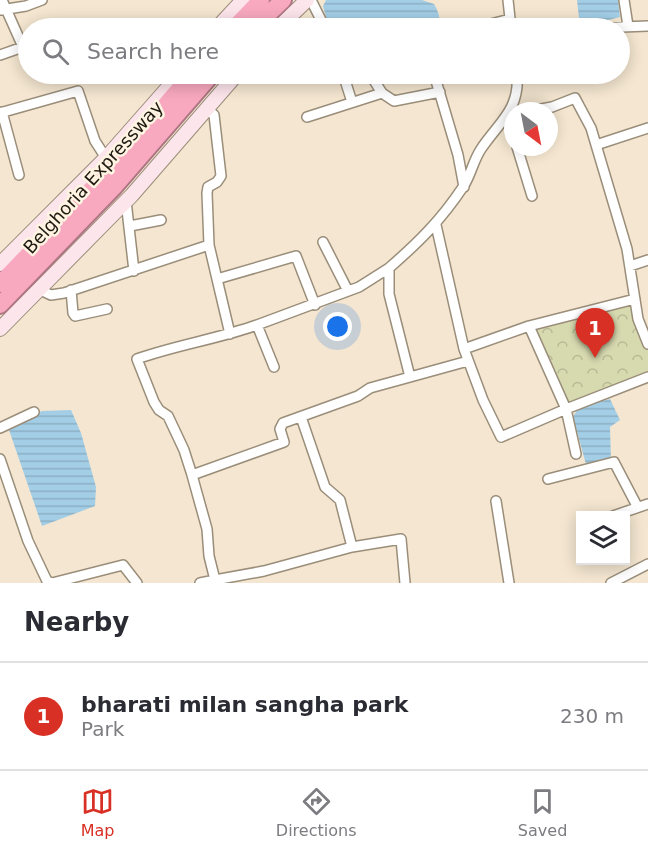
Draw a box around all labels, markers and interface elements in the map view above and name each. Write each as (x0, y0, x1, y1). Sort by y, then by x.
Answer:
search box (18, 18, 630, 84)
icon: search (39, 35, 72, 68)
text: Search here (87, 39, 219, 64)
street label: Belghoria Expressway (19, 96, 167, 258)
north arrow (504, 102, 558, 156)
pin: 1 (576, 308, 614, 358)
your location (323, 312, 352, 341)
map controls (576, 511, 630, 565)
button: layers (576, 511, 630, 565)
text: Nearby (24, 607, 129, 637)
text: bharati milan sangha park (81, 692, 408, 717)
text: 1 (37, 704, 50, 728)
text: 230 m (560, 704, 624, 728)
text: Park (81, 717, 124, 741)
tab: Map (81, 785, 114, 840)
tab: Directions (276, 785, 356, 840)
tab: Saved (518, 785, 567, 840)

